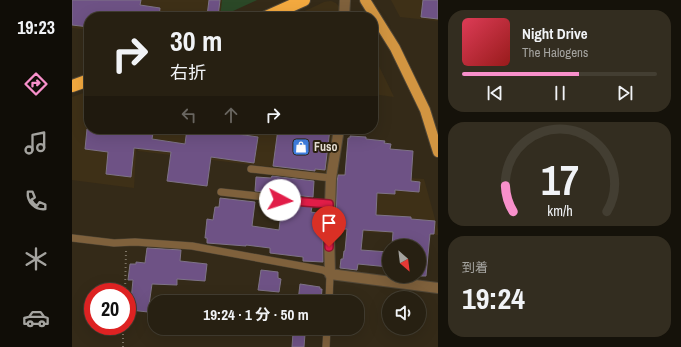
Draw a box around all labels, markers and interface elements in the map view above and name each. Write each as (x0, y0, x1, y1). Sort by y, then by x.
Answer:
text: 19:23 (17, 15, 55, 40)
text: 30 m (170, 22, 222, 60)
text: Night Drive (522, 23, 588, 44)
icon: right (104, 28, 156, 80)
text: The Halogens (522, 44, 588, 61)
text: 右折 (170, 60, 206, 85)
icon: directions (22, 70, 50, 98)
icon: previous (484, 82, 506, 104)
icon: pause (549, 82, 571, 104)
icon: next (614, 82, 636, 104)
icon: left (178, 104, 200, 126)
icon: ahead (220, 104, 242, 126)
icon: right (262, 104, 284, 126)
icon: music (22, 129, 50, 157)
shop icon: Fuso (291, 137, 311, 157)
place label: Fuso (314, 139, 338, 155)
text: 17 (541, 151, 578, 207)
position arrow (259, 179, 301, 221)
icon: phone (22, 187, 50, 215)
text: km/h (547, 200, 572, 219)
pin (312, 206, 346, 247)
icon: arrive (318, 212, 340, 234)
north arrow (382, 239, 426, 283)
map controls (382, 239, 426, 335)
icon: climate (22, 245, 50, 273)
text: 到着 (462, 259, 488, 276)
text: 19:24 (462, 278, 525, 318)
speed limit sign: 20 (84, 283, 136, 335)
button: sound (382, 291, 426, 335)
icon: car (22, 304, 50, 332)
text: 19:24 · 1 分 · 50 m (203, 304, 309, 325)

